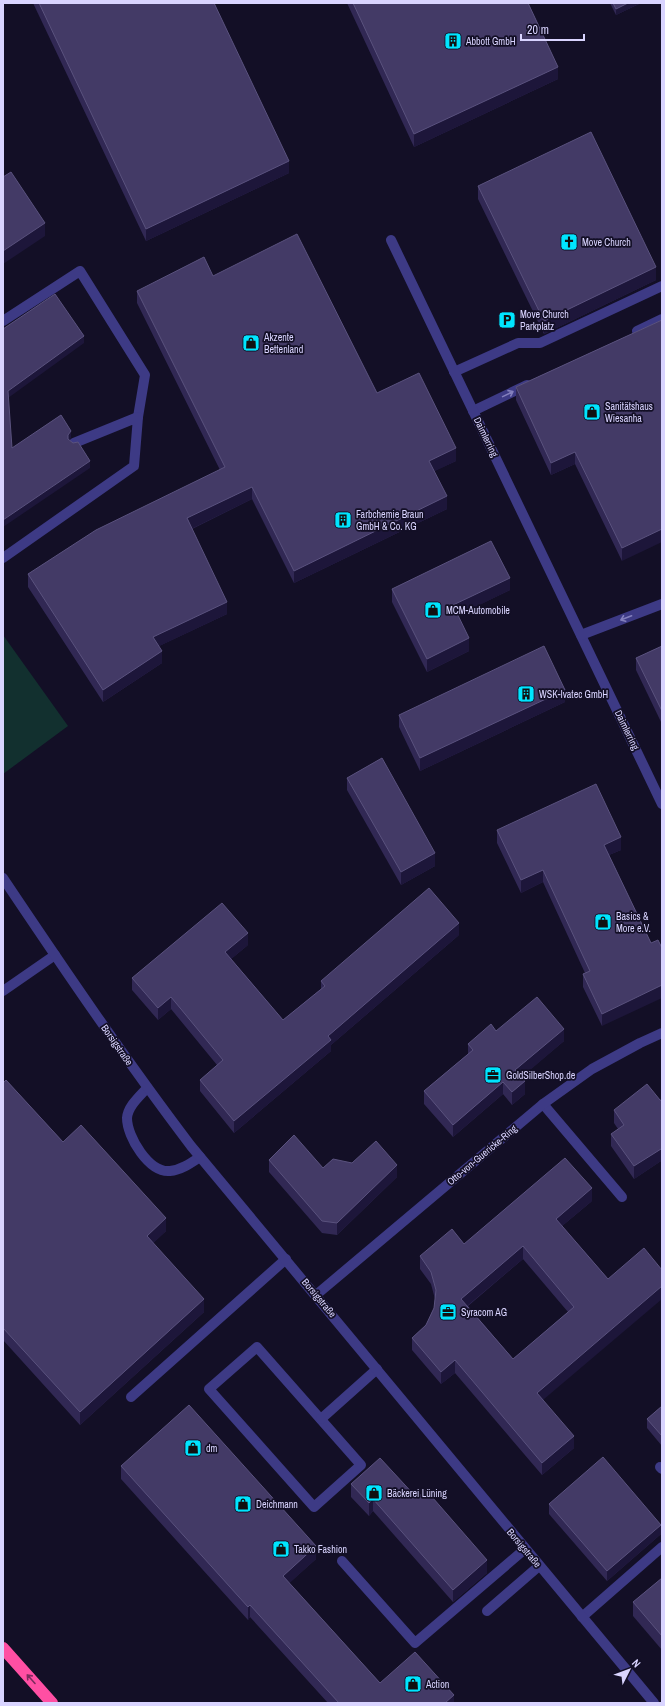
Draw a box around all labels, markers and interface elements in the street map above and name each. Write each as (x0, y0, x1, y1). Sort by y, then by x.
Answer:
scale bar (521, 16, 584, 42)
text: 20 m (527, 22, 549, 38)
building icon: Abbott GmbH (443, 31, 463, 51)
place label: Abbott GmbH (465, 35, 516, 48)
church icon: Move Church (559, 232, 579, 252)
place label: Move Church (582, 236, 631, 249)
place label: Move Church Parkplatz (520, 308, 569, 333)
parking icon: Move Church Parkplatz (497, 310, 517, 330)
place label: Akzente Bettenland (263, 331, 303, 356)
shop icon: Akzente Bettenland (241, 333, 261, 353)
one-way arrow (502, 390, 514, 397)
place label: Sanitätshaus Wiesanha (605, 400, 653, 425)
shop icon: Sanitätshaus Wiesanha (582, 402, 602, 422)
street label: Daimlerring (471, 415, 501, 459)
place label: Farbchemie Braun GmbH & Co. KG (356, 508, 424, 533)
building icon: Farbchemie Braun GmbH & Co. KG (333, 510, 353, 530)
shop icon: MCM-Automobile (423, 600, 443, 620)
place label: MCM-Automobile (446, 604, 510, 617)
one-way arrow (620, 615, 632, 623)
building icon: WSK-Ivatec GmbH (516, 684, 536, 704)
place label: WSK-Ivatec GmbH (539, 688, 608, 701)
street label: Daimlerring (612, 708, 642, 752)
place label: Basics & More e.V. (616, 910, 651, 935)
shop icon: Basics & More e.V. (593, 912, 613, 932)
street label: Borsigstraße (98, 1022, 136, 1068)
office icon: GoldSilberShop.de (483, 1065, 503, 1085)
place label: GoldSilberShop.de (506, 1069, 576, 1082)
street label: Otto-von-Guericke-Ring (444, 1122, 520, 1188)
street label: Borsigstraße (299, 1276, 339, 1320)
office icon: Syracom AG (438, 1302, 458, 1322)
place label: Syracom AG (461, 1306, 507, 1319)
shop icon: dm (183, 1438, 203, 1458)
place label: dm (206, 1442, 218, 1455)
shop icon: Bäckerei Lüning (364, 1483, 384, 1503)
place label: Bäckerei Lüning (387, 1487, 447, 1500)
shop icon: Deichmann (233, 1494, 253, 1514)
place label: Deichmann (256, 1498, 298, 1511)
street label: Borsigstraße (504, 1526, 544, 1570)
shop icon: Takko Fashion (271, 1539, 291, 1559)
place label: Takko Fashion (294, 1543, 347, 1556)
north arrow (609, 1650, 649, 1690)
text: N (629, 1656, 644, 1670)
shop icon: Action (403, 1674, 423, 1694)
one-way arrow (27, 1675, 36, 1685)
place label: Action (425, 1678, 449, 1691)

